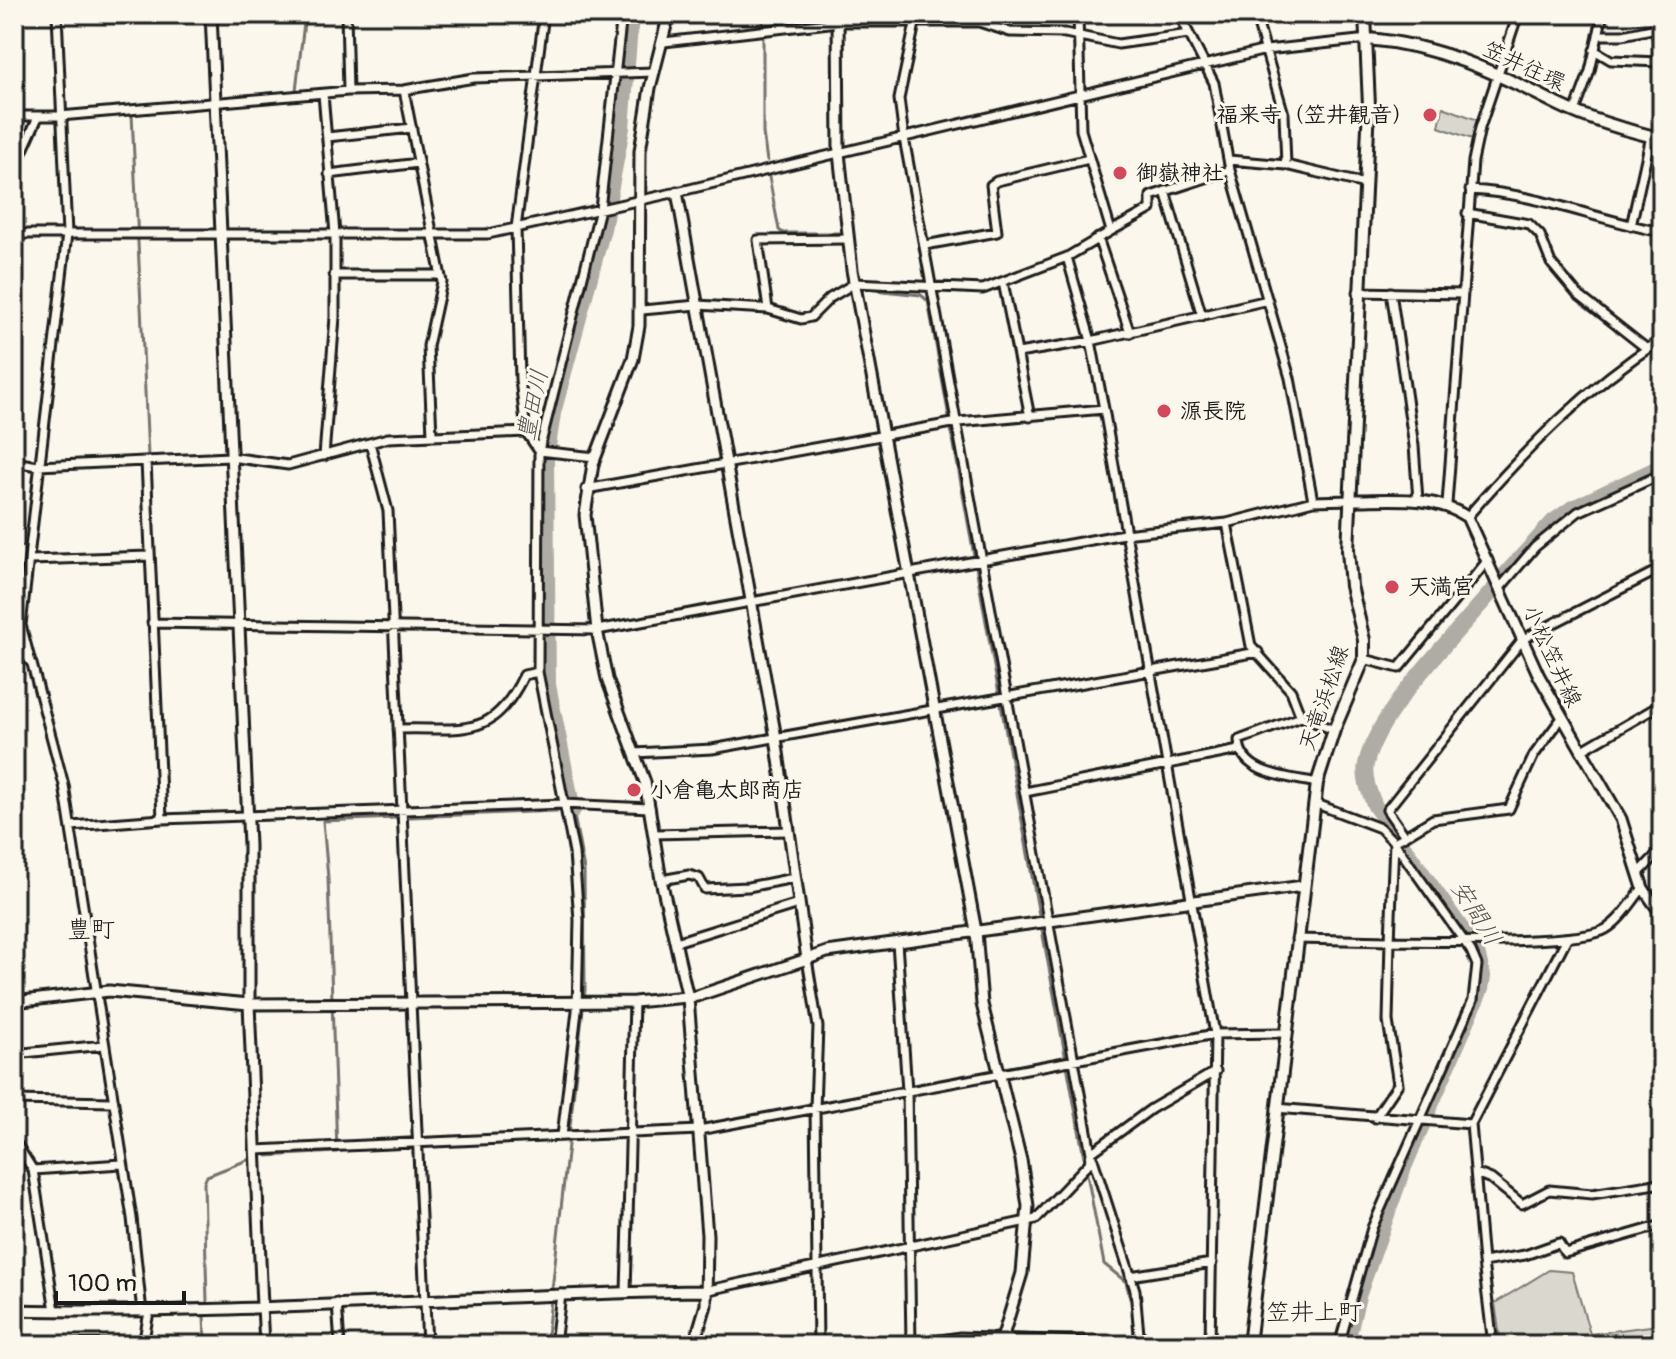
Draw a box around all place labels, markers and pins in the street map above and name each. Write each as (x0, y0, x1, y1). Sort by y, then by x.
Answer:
place label: 福来寺（笠井観音） (1216, 101, 1414, 129)
marker: 福来寺（笠井観音） (1421, 106, 1439, 124)
place label: 御嶽神社 (1136, 159, 1224, 187)
marker: 御嶽神社 (1111, 164, 1129, 182)
place label: 源長院 (1180, 397, 1246, 425)
marker: 源長院 (1155, 402, 1173, 420)
place label: 天満宮 (1408, 573, 1474, 601)
marker: 天満宮 (1383, 578, 1401, 596)
place label: 小倉亀太郎商店 (650, 776, 804, 804)
marker: 小倉亀太郎商店 (625, 781, 643, 799)

